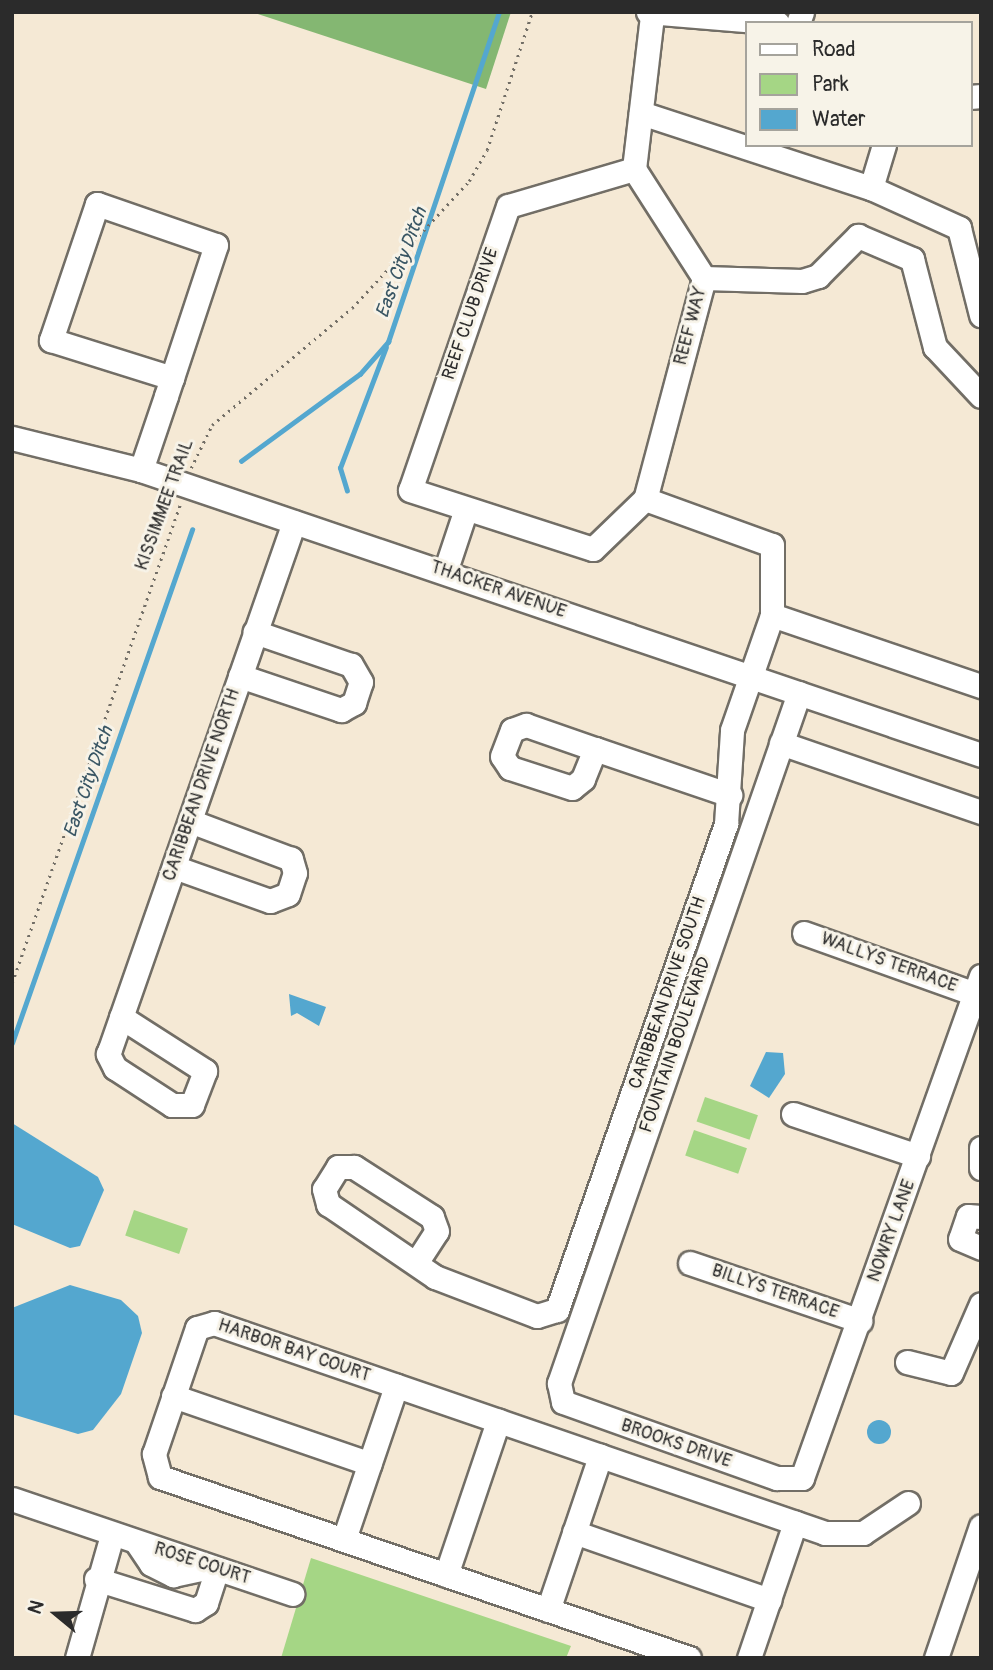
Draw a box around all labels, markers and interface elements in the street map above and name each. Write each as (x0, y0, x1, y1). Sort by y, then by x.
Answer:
legend (744, 21, 972, 147)
text: Road (812, 36, 856, 63)
text: Park (812, 71, 849, 98)
text: Water (812, 106, 865, 133)
water label: East City Ditch (372, 205, 432, 321)
street label: REEF CLUB DRIVE (438, 245, 504, 383)
street label: REEF WAY (670, 284, 712, 368)
street label: KISSIMMEE TRAIL (131, 437, 199, 573)
street label: THACKER AVENUE (427, 557, 569, 623)
street label: CARIBBEAN DRIVE NORTH (159, 686, 245, 884)
water label: East City Ditch (59, 724, 119, 840)
street label: CARIBBEAN DRIVE SOUTH (625, 894, 711, 1092)
street label: WALLYS TERRACE (818, 928, 960, 998)
street label: FOUNTAIN BOULEVARD (636, 954, 716, 1136)
street label: NOWRY LANE (864, 1177, 920, 1285)
street label: BILLYS TERRACE (709, 1260, 841, 1324)
street label: HARBOR BAY COURT (215, 1315, 373, 1387)
street label: BROOKS DRIVE (618, 1415, 734, 1473)
street label: ROSE COURT (151, 1538, 253, 1590)
north arrow (21, 1579, 91, 1649)
text: N (23, 1597, 50, 1617)

